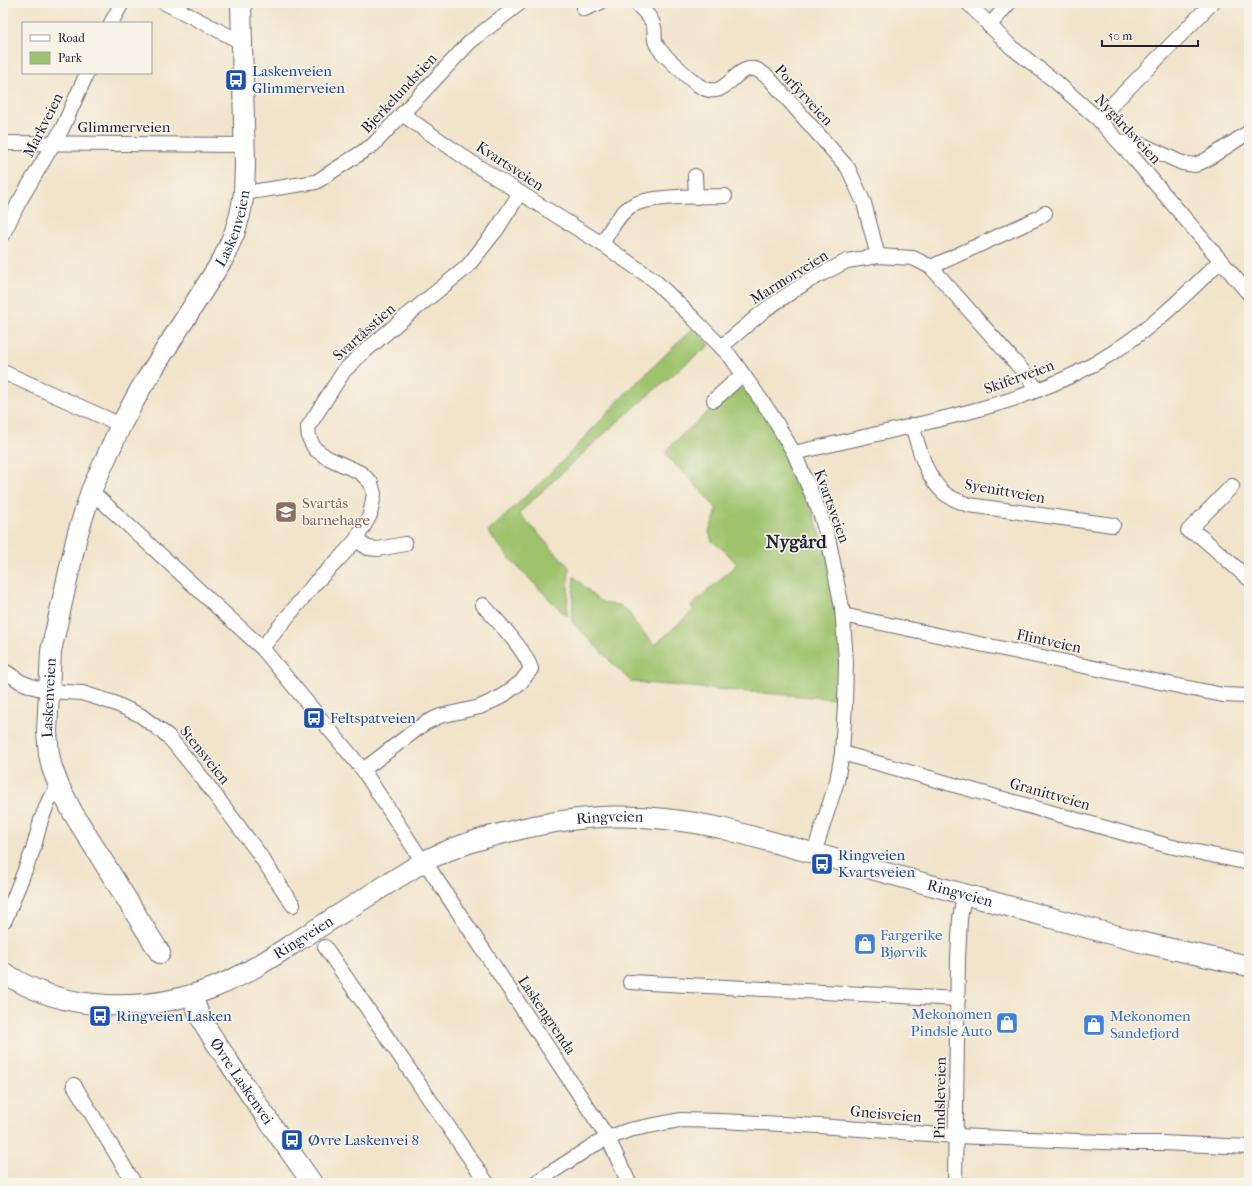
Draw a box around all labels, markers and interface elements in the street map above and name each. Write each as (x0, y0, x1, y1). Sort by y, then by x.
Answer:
legend (22, 22, 152, 74)
scale bar (1102, 22, 1198, 48)
text: 50 m (1108, 29, 1132, 43)
text: Road (58, 31, 85, 45)
street label: Bjerkelundstien (357, 49, 441, 137)
text: Park (58, 51, 83, 65)
street label: Porfyrveien (771, 61, 837, 130)
place label: Laskenveien Glimmerveien (252, 62, 345, 97)
bus stop icon: Laskenveien Glimmerveien (223, 67, 249, 93)
street label: Markveien (19, 90, 67, 160)
street label: Nygårdsveien (1091, 90, 1165, 168)
street label: Glimmerveien (78, 118, 171, 136)
street label: Kvartsveien (473, 137, 547, 195)
street label: Laskenveien (211, 188, 253, 270)
street label: Marmorveien (747, 246, 831, 308)
street label: Svartåsstien (329, 299, 399, 365)
street label: Skiferveien (981, 356, 1057, 398)
street label: Kvartsveien (810, 467, 854, 546)
street label: Syenittveien (963, 475, 1047, 507)
place label: Svartås barnehage (301, 494, 371, 529)
school or university icon: Svartås barnehage (273, 499, 299, 525)
district label: Nygård (766, 531, 827, 553)
street label: Flintveien (1015, 625, 1083, 657)
street label: Laskenveien (38, 657, 60, 739)
bus stop icon: Feltspatveien (301, 705, 327, 731)
place label: Feltspatveien (330, 709, 416, 727)
street label: Stensveien (176, 722, 234, 788)
street label: Granittveien (1008, 774, 1093, 814)
street label: Ringveien (575, 807, 644, 828)
place label: Ringveien Kvartsveien (838, 846, 915, 881)
bus stop icon: Ringveien Kvartsveien (809, 851, 835, 877)
street label: Ringveien (925, 876, 995, 911)
street label: Ringveien (270, 912, 337, 963)
place label: Fargerike Bjørvik (880, 926, 943, 961)
shop icon: Fargerike Bjørvik (852, 931, 878, 957)
street label: Laskengrenda (514, 972, 580, 1059)
bus stop icon: Ringveien Lasken (87, 1003, 113, 1029)
place label: Mekonomen Pindsle Auto (911, 1005, 992, 1040)
place label: Ringveien Lasken (116, 1007, 232, 1025)
place label: Mekonomen Sandefjord (1110, 1007, 1191, 1042)
shop icon: Mekonomen Pindsle Auto (994, 1010, 1020, 1036)
shop icon: Mekonomen Sandefjord (1081, 1012, 1107, 1038)
street label: Øvre Laskenvei (206, 1035, 278, 1128)
street label: Pindsleveien (930, 1056, 950, 1139)
street label: Gneisveien (849, 1102, 923, 1126)
bus stop icon: Øvre Laskenvei 8 (279, 1127, 305, 1153)
place label: Øvre Laskenvei 8 (308, 1131, 419, 1149)

